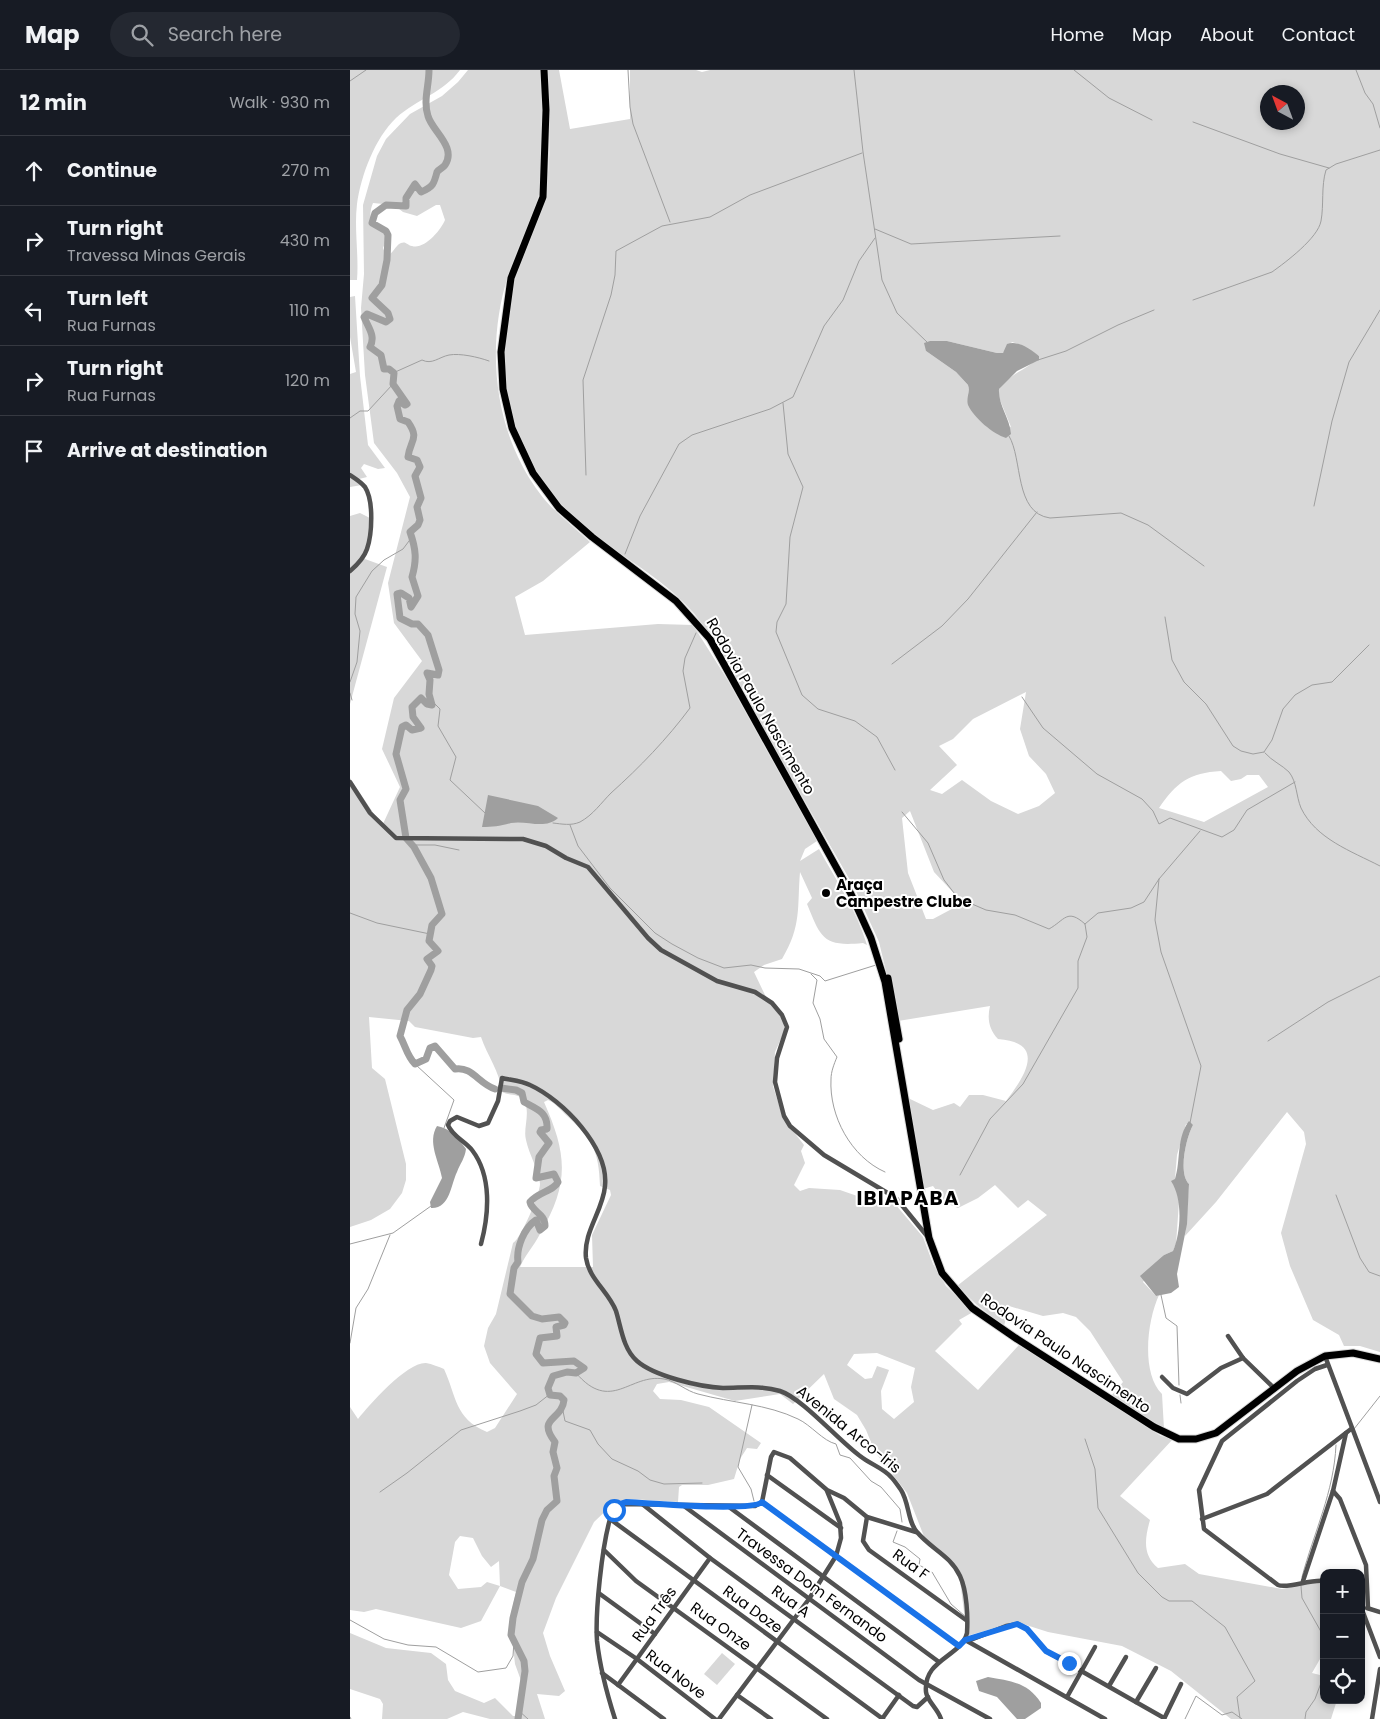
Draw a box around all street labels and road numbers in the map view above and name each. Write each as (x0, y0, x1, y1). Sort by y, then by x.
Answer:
street label: Rodovia Paulo Nascimento (702, 614, 820, 798)
street label: Rodovia Paulo Nascimento (977, 1288, 1155, 1418)
street label: Avenida Arco-Íris (792, 1380, 906, 1478)
street label: Travessa Dom Fernando (732, 1523, 892, 1647)
street label: Rua F (888, 1544, 934, 1585)
street label: Rua Doze (719, 1580, 787, 1638)
street label: Rua A (767, 1580, 815, 1622)
street label: Rua Três (627, 1582, 681, 1646)
street label: Rua Onze (686, 1597, 756, 1655)
street label: Rua Nove (641, 1644, 711, 1704)

